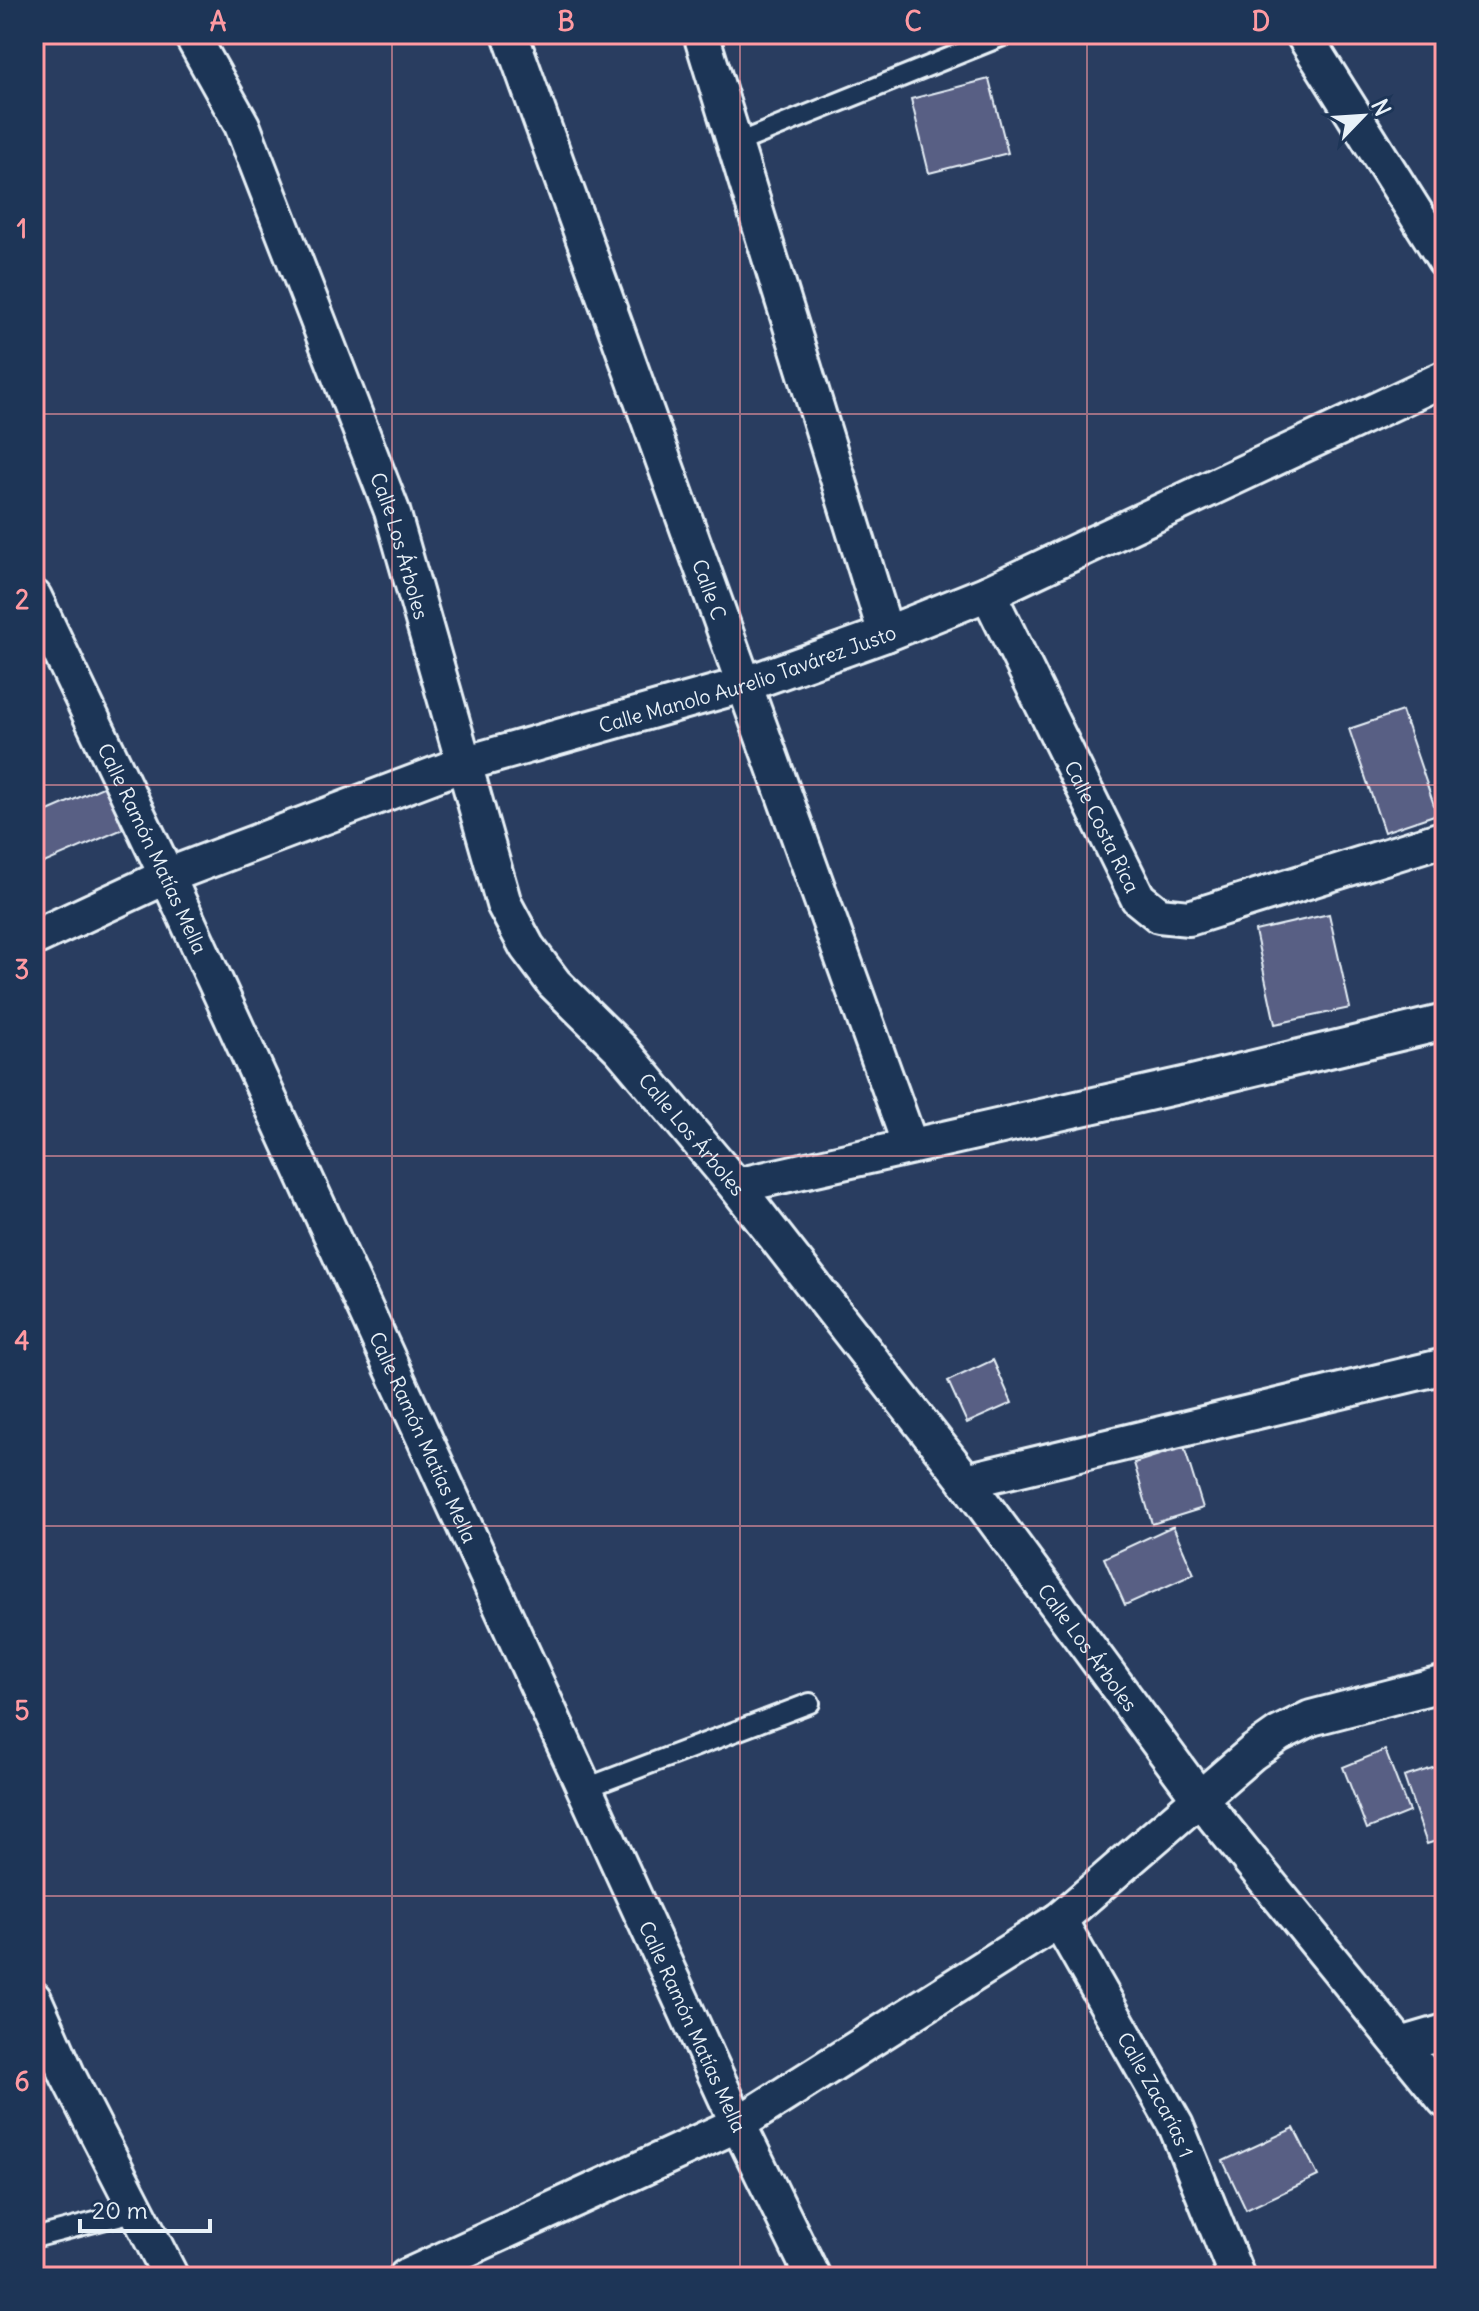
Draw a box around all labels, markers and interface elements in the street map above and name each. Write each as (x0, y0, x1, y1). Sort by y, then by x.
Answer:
text: A (210, 5, 227, 38)
text: B (557, 5, 575, 38)
text: C (904, 5, 922, 38)
text: D (1252, 5, 1270, 38)
north arrow (1323, 76, 1403, 156)
text: N (1365, 95, 1397, 120)
text: 1 (17, 212, 27, 245)
street label: Calle Los Árboles (366, 469, 435, 622)
street label: Calle C (688, 556, 732, 623)
text: 2 (15, 583, 29, 616)
street label: Calle Manolo Aurelio Tavárez Justo (596, 619, 899, 738)
street label: Calle Ramón Matías Mella (93, 739, 213, 957)
street label: Calle Costa Rica (1060, 756, 1146, 896)
text: 3 (15, 953, 29, 986)
street label: Calle Los Árboles (634, 1068, 751, 1200)
text: 4 (14, 1324, 30, 1357)
street label: Calle Ramón Matías Mella (365, 1327, 483, 1547)
street label: Calle Los Árboles (1033, 1578, 1143, 1716)
text: 5 (15, 1694, 30, 1727)
street label: Calle Ramón Matías Mella (634, 1917, 752, 2136)
street label: Calle Zacarías 1 (1113, 2027, 1200, 2161)
text: 6 (14, 2065, 30, 2098)
scale bar (80, 2183, 210, 2233)
text: 20 m (92, 2195, 148, 2225)

